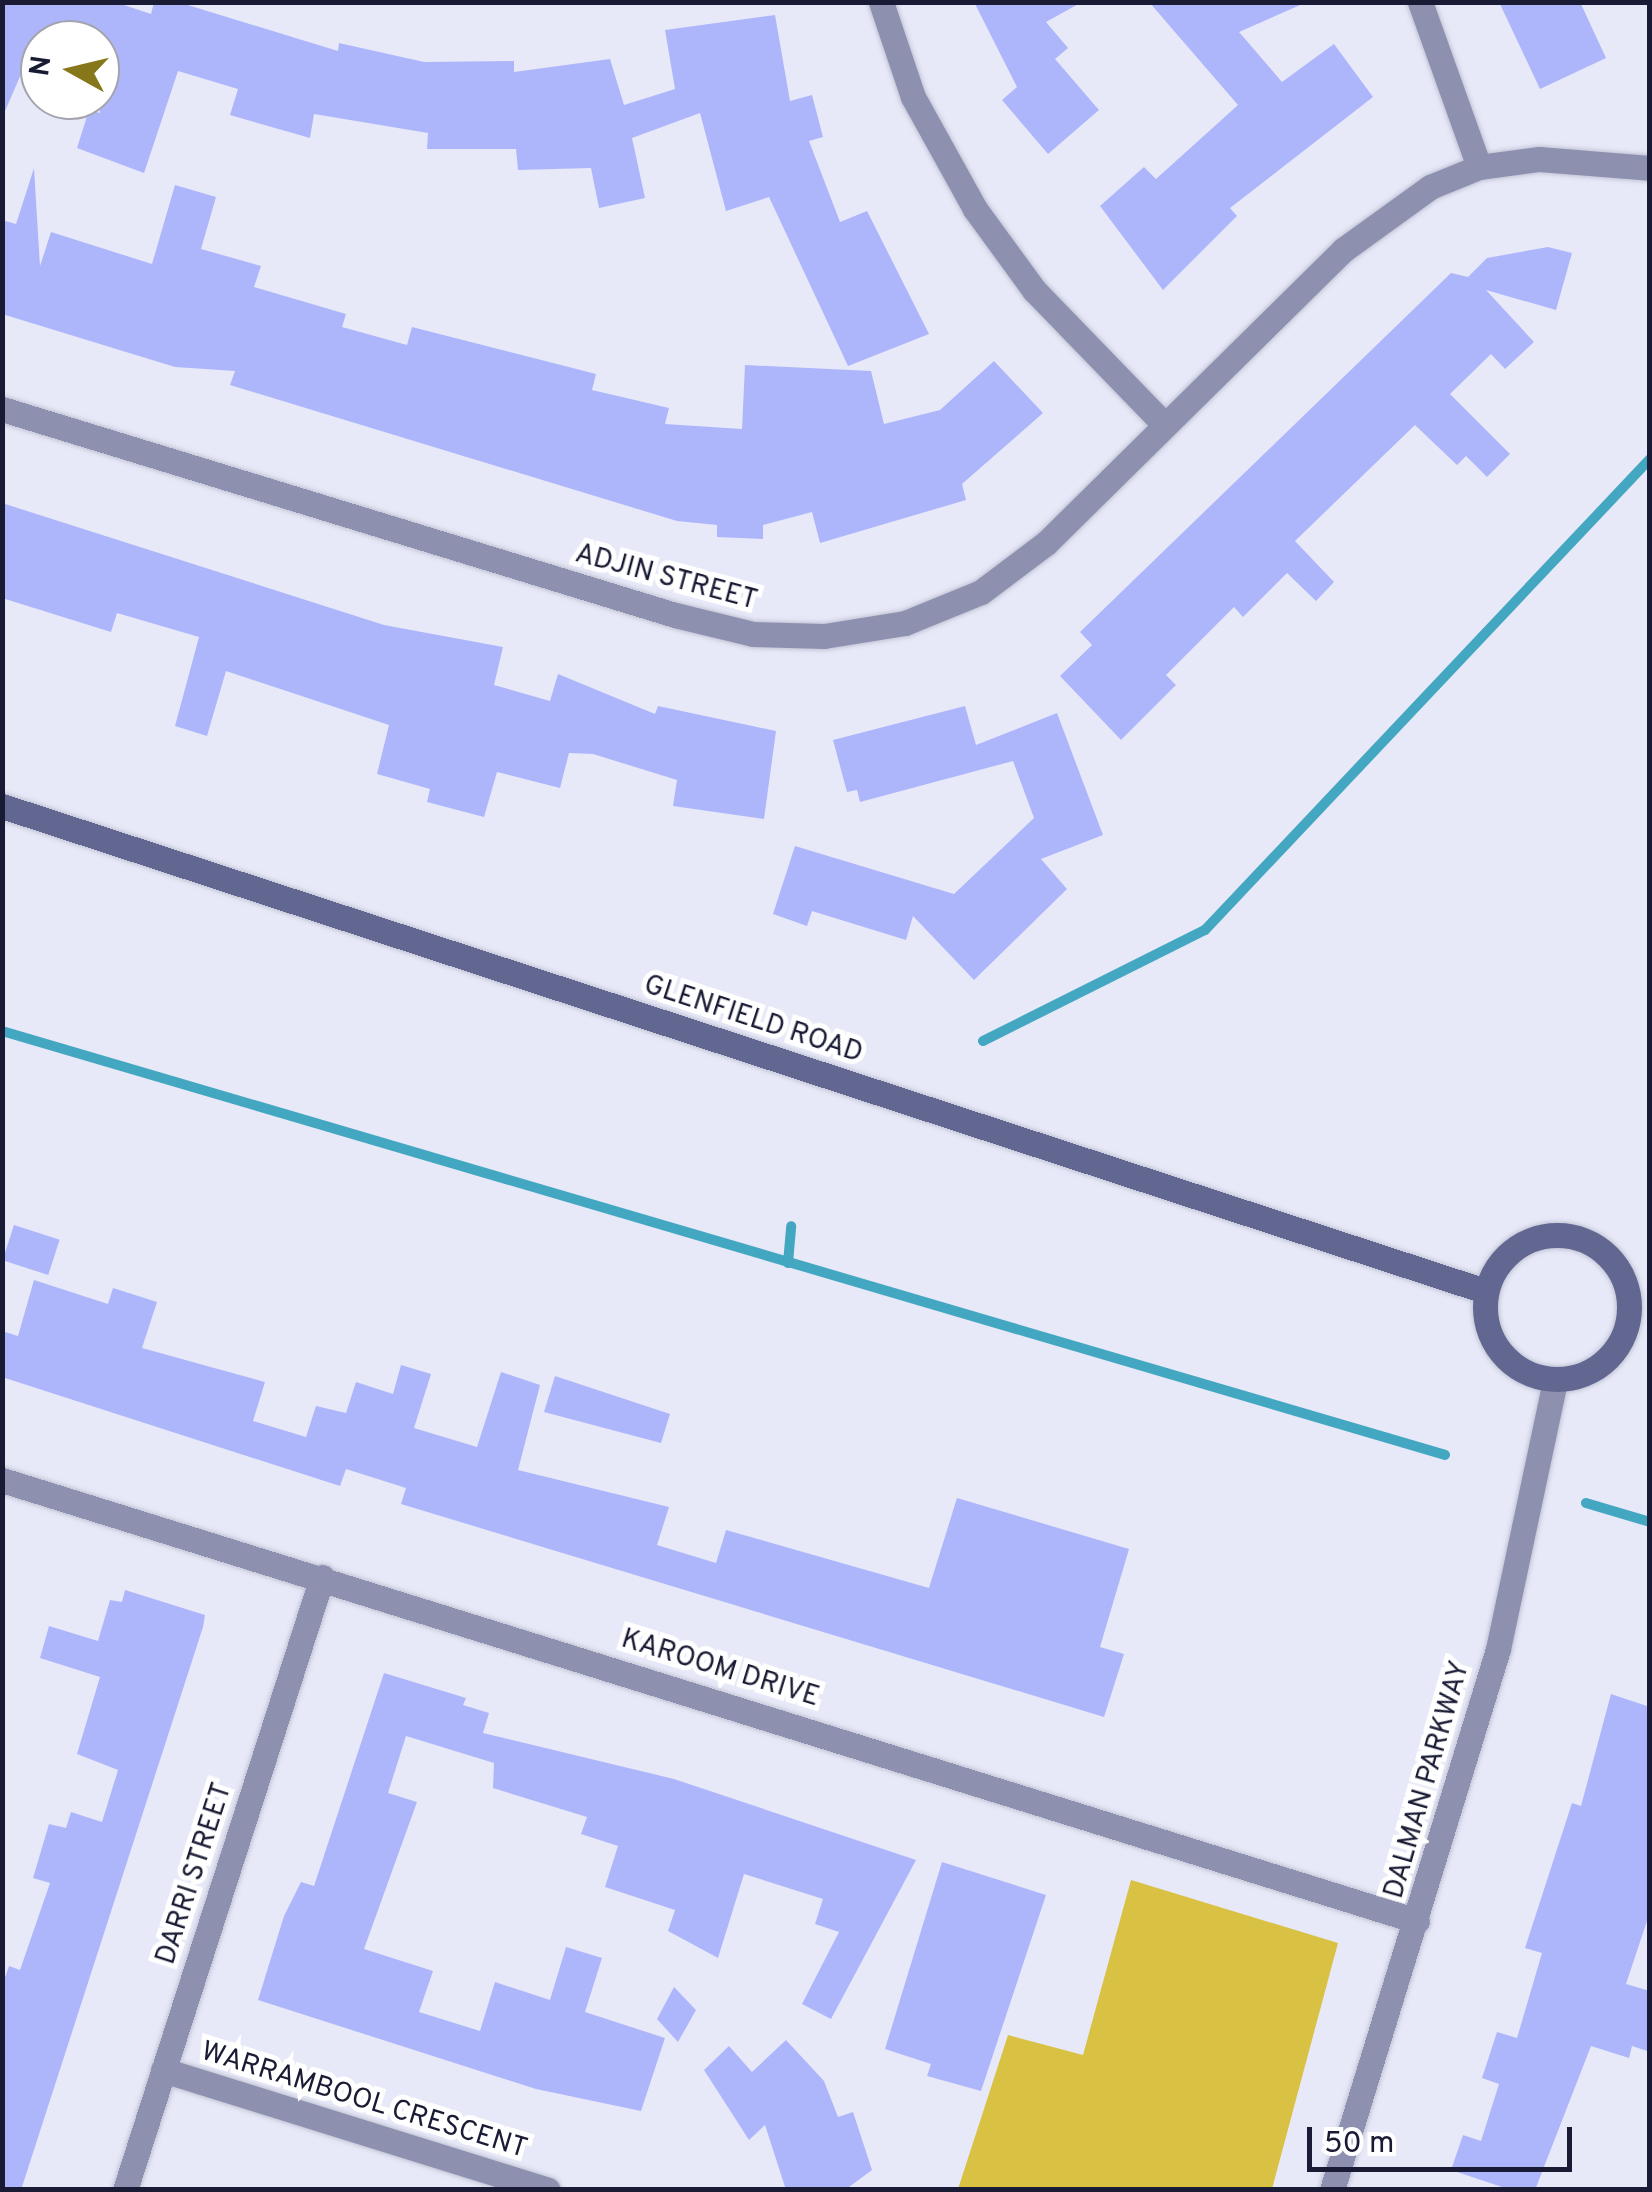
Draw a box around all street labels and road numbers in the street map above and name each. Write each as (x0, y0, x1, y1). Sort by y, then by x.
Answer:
street label: ADJIN STREET (571, 538, 761, 618)
street label: GLENFIELD ROAD (639, 969, 867, 1071)
street label: KAROOM DRIVE (617, 1623, 823, 1715)
street label: DALMAN PARKWAY (1378, 1657, 1478, 1903)
street label: DARRI STREET (150, 1779, 240, 1969)
street label: WARRAMBOOL CRESCENT (197, 2035, 531, 2167)

